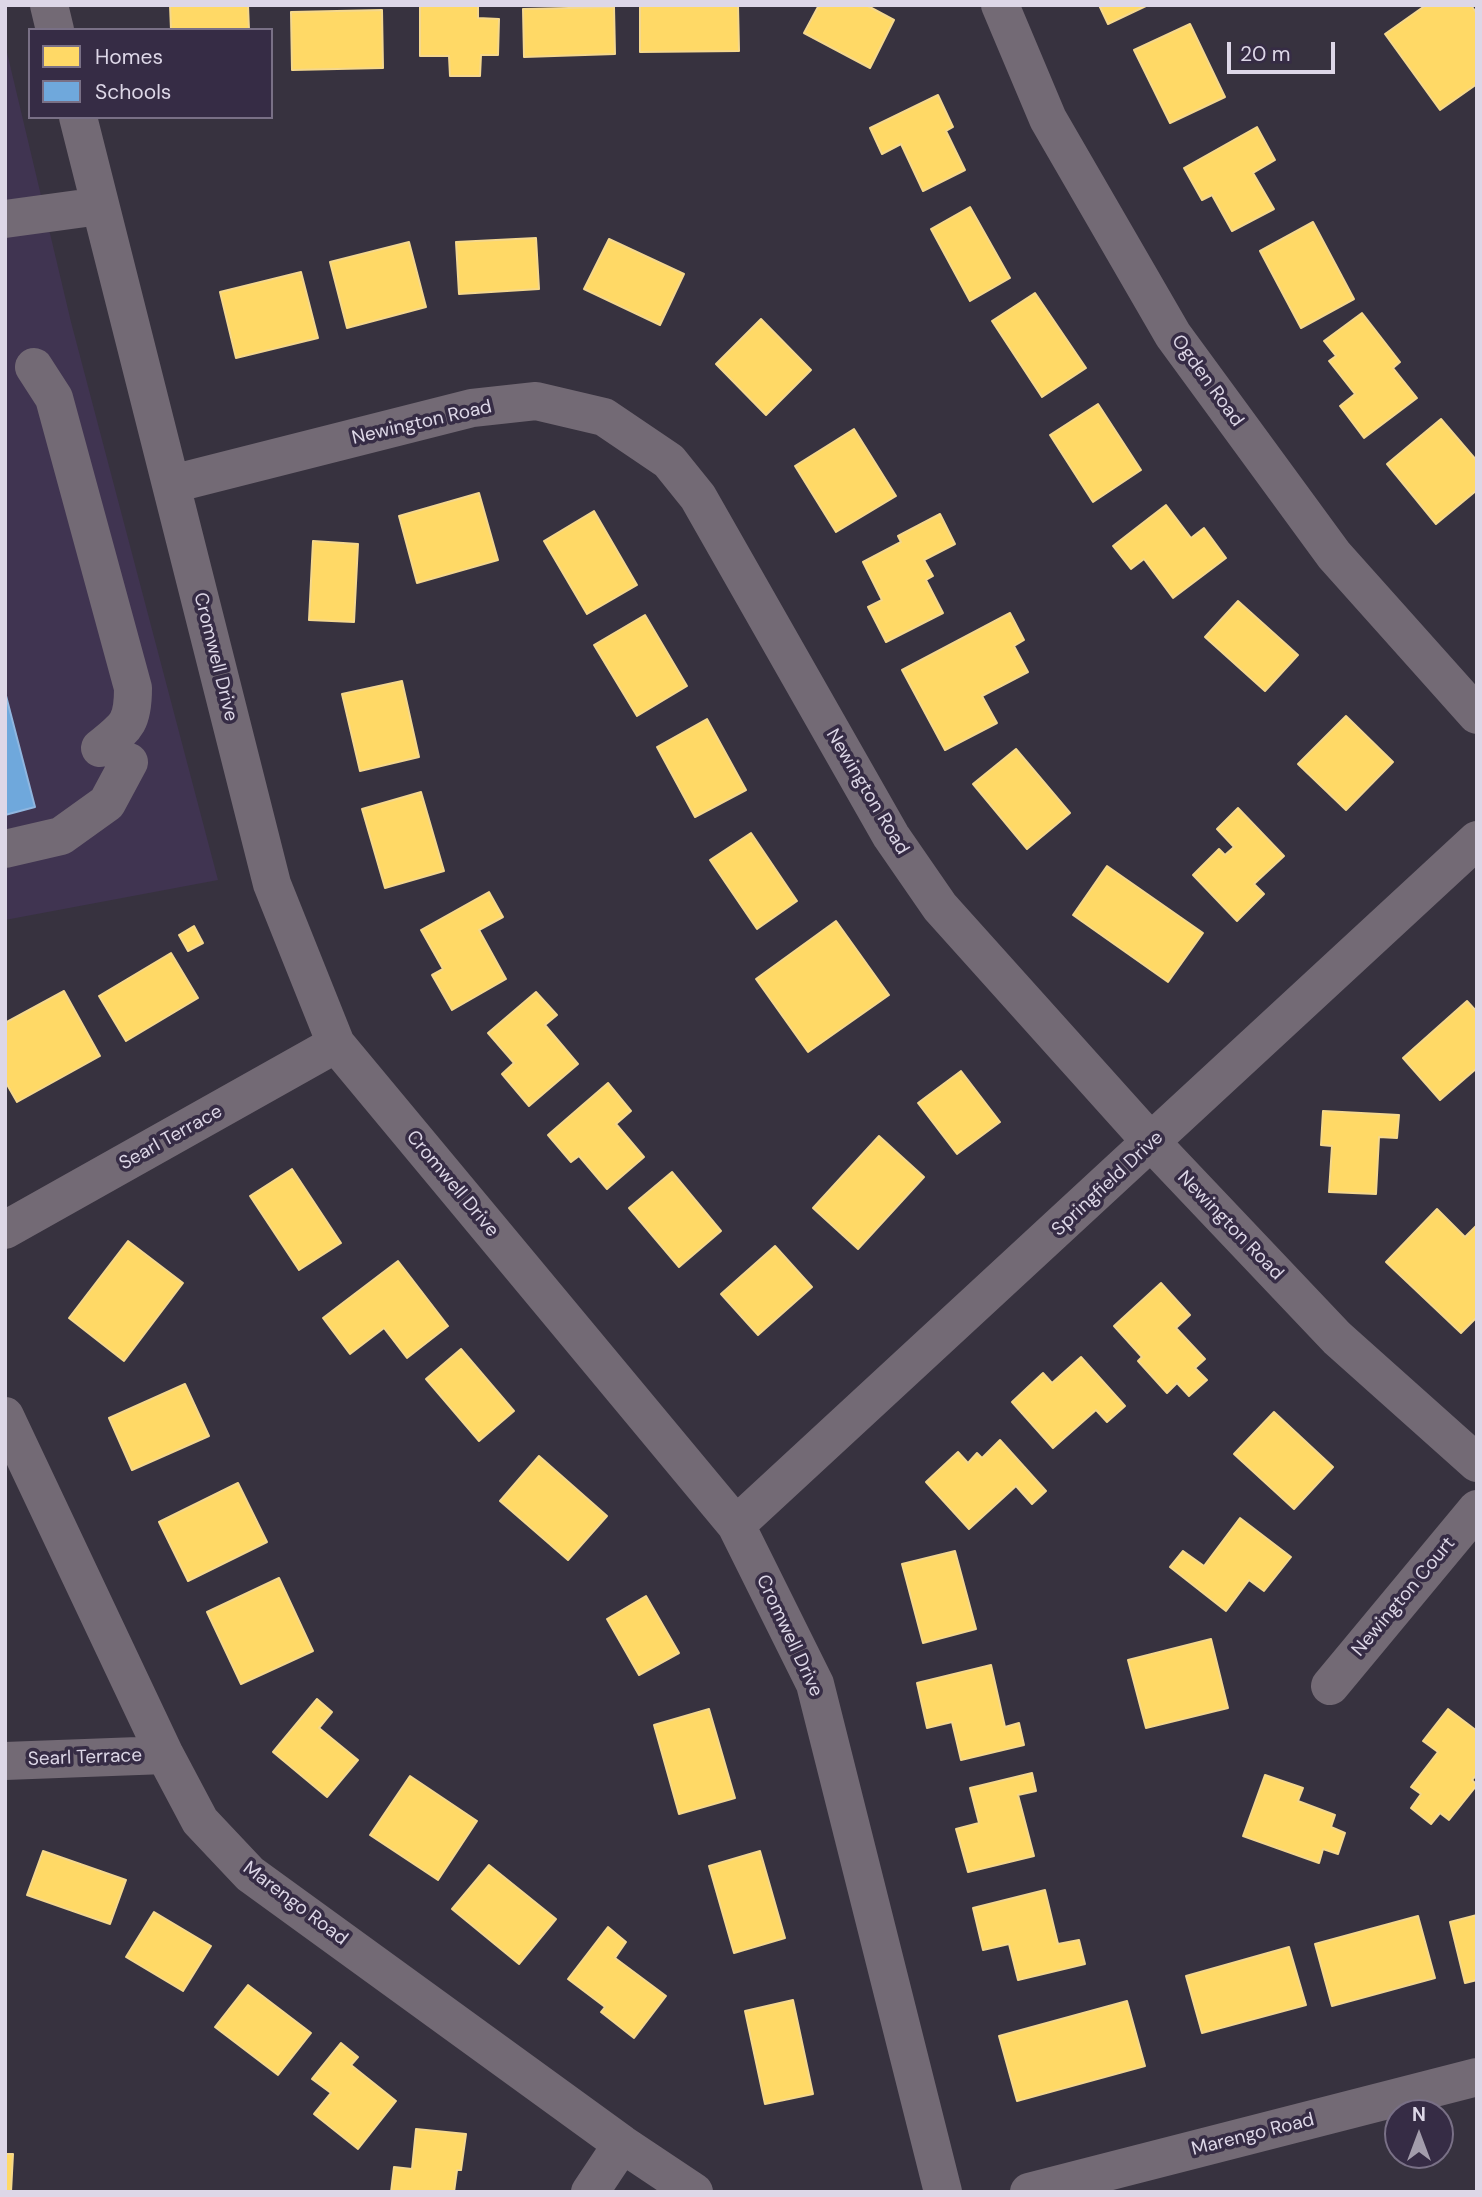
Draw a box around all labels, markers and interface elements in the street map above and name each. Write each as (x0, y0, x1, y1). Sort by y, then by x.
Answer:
legend (28, 28, 273, 119)
scale bar (1230, 28, 1338, 72)
text: 20 m (1240, 40, 1291, 68)
text: Homes (95, 43, 163, 71)
text: Schools (95, 78, 171, 106)
street label: Ogden Road (1166, 331, 1248, 431)
street label: Newington Road (350, 396, 494, 450)
street label: Cromwell Drive (188, 590, 242, 724)
street label: Newington Road (820, 725, 914, 859)
street label: Searl Terrace (116, 1100, 226, 1176)
street label: Cromwell Drive (401, 1126, 503, 1242)
street label: Springfield Drive (1048, 1127, 1168, 1241)
street label: Newington Road (1172, 1167, 1288, 1285)
street label: Newington Court (1347, 1533, 1461, 1661)
street label: Cromwell Drive (751, 1571, 827, 1701)
street label: Searl Terrace (28, 1745, 142, 1771)
street label: Marengo Road (238, 1857, 352, 1951)
north arrow (1384, 2099, 1454, 2169)
text: N (1412, 2102, 1426, 2127)
street label: Marengo Road (1189, 2109, 1317, 2161)

